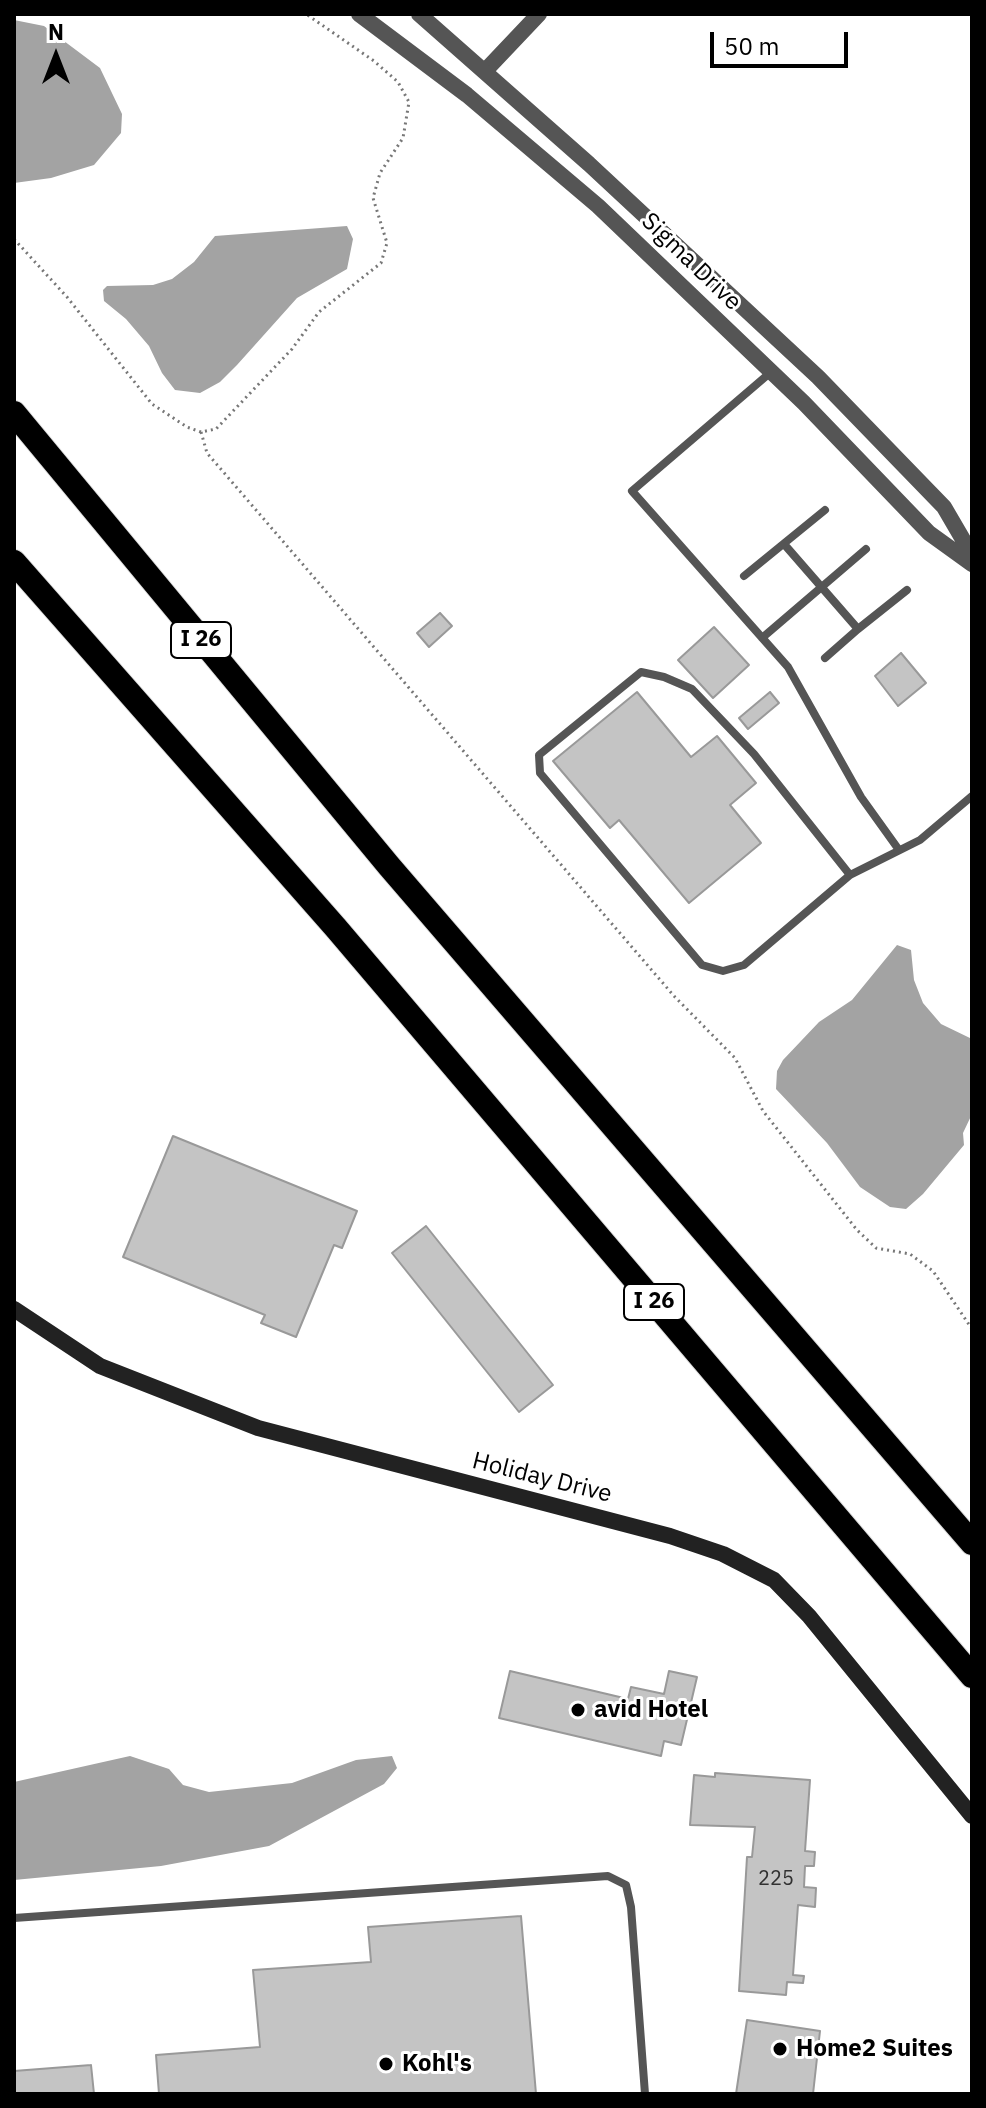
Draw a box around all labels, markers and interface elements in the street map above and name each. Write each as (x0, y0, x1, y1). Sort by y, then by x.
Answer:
north arrow (16, 16, 96, 96)
scale bar (714, 16, 852, 66)
text: N (48, 17, 64, 46)
text: 50 m (724, 30, 779, 62)
street label: Sigma Drive (635, 207, 747, 317)
road number: I 26 (171, 622, 231, 658)
road number: I 26 (624, 1284, 684, 1320)
street label: Holiday Drive (469, 1447, 615, 1509)
place label: avid Hotel (594, 1696, 708, 1724)
marker: avid Hotel (569, 1701, 587, 1719)
house number: 225 (758, 1867, 794, 1891)
place label: Home2 Suites (796, 2035, 953, 2063)
marker: Home2 Suites (771, 2040, 789, 2058)
place label: Kohl's (402, 2050, 472, 2078)
marker: Kohl's (377, 2055, 395, 2073)

